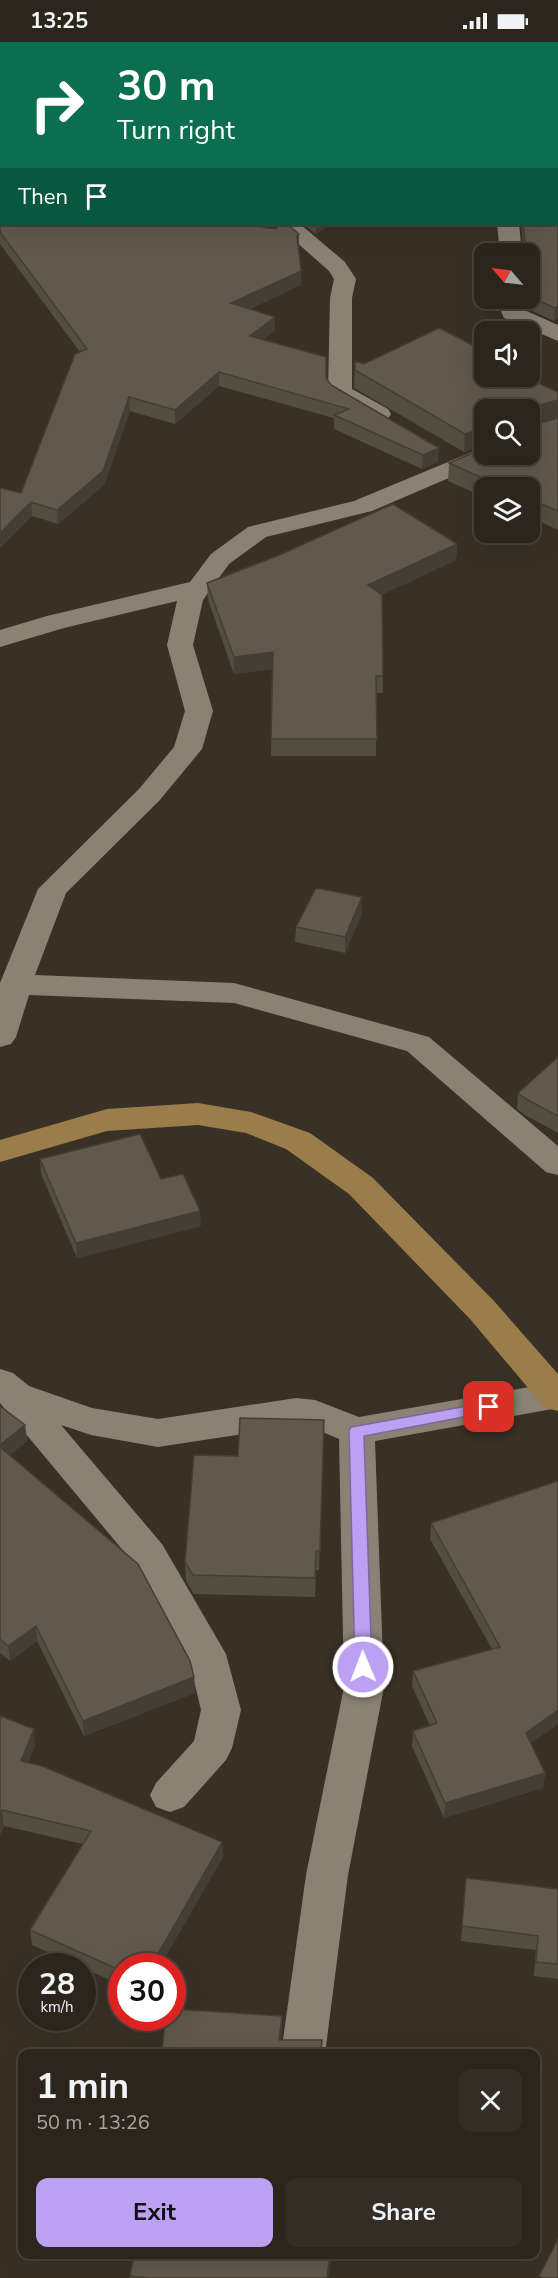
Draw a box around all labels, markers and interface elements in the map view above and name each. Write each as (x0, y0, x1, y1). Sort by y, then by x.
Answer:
text: 13:25 (30, 6, 88, 36)
text: 30 m (117, 58, 216, 115)
icon: right (18, 66, 96, 144)
text: Turn right (117, 112, 235, 149)
icon: arrive (80, 180, 113, 213)
text: Then (18, 182, 68, 212)
north arrow (474, 243, 540, 309)
map controls (474, 243, 540, 543)
button: sound (474, 321, 540, 387)
button: search (474, 399, 540, 465)
button: layers (474, 477, 540, 543)
pin (463, 1381, 514, 1432)
icon: arrive (472, 1390, 505, 1423)
position arrow (331, 1635, 395, 1699)
speed limit sign: 30 (108, 1953, 186, 2031)
text: 28 (39, 1964, 75, 2005)
text: km/h (40, 1997, 74, 2017)
text: 1 min (36, 2062, 129, 2111)
button: close (459, 2069, 522, 2132)
text: 50 m · 13:26 (36, 2109, 150, 2136)
button: Exit (36, 2178, 273, 2247)
button: Share (285, 2178, 522, 2247)

